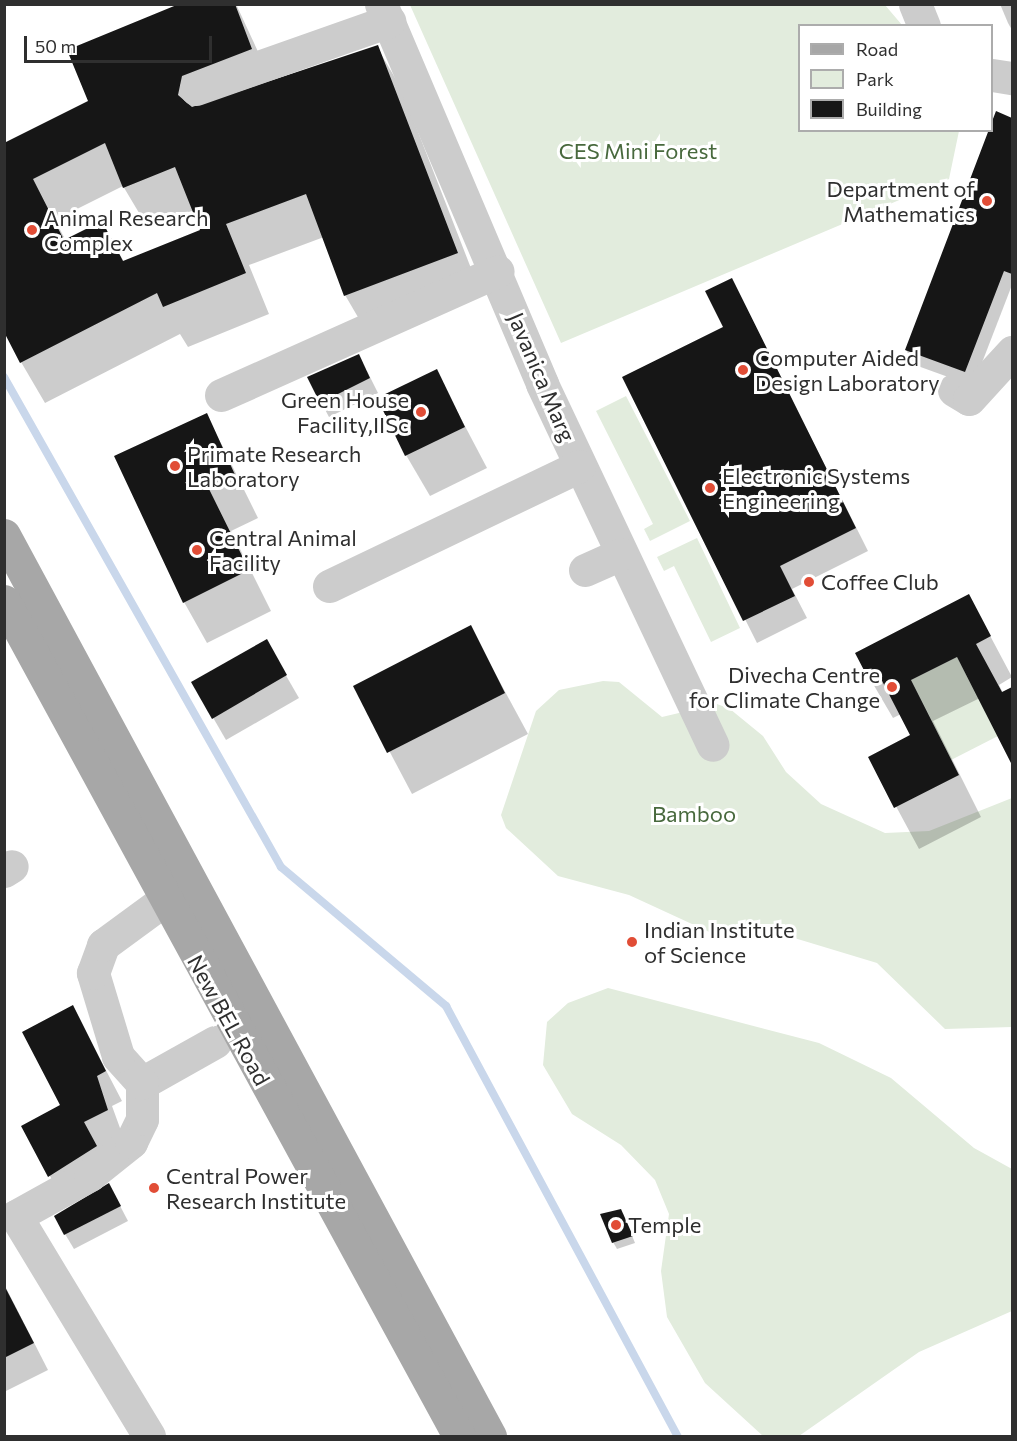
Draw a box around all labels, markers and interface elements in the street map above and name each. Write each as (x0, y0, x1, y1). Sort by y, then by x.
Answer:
scale bar (27, 24, 214, 62)
legend (798, 24, 993, 132)
text: 50 m (35, 35, 76, 57)
text: Road (856, 38, 898, 60)
text: Park (856, 68, 894, 90)
text: Building (856, 98, 922, 120)
park label: CES Mini Forest (559, 138, 717, 164)
place label: Department of Mathematics (827, 175, 975, 226)
marker: Department of Mathematics (980, 194, 994, 208)
place label: Animal Research Complex (44, 204, 209, 255)
marker: Animal Research Complex (25, 223, 39, 237)
street label: Javanica Marg (503, 308, 581, 446)
place label: Computer Aided Design Laboratory (755, 344, 940, 396)
marker: Computer Aided Design Laboratory (736, 363, 750, 377)
place label: Green House Facility,IISc (281, 386, 409, 438)
marker: Green House Facility,IISc (414, 405, 428, 419)
place label: Primate Research Laboratory (187, 440, 361, 492)
marker: Primate Research Laboratory (168, 459, 182, 473)
place label: Electronic Systems Engineering (722, 462, 910, 514)
marker: Electronic Systems Engineering (703, 481, 717, 495)
place label: Central Animal Facility (209, 524, 357, 576)
marker: Central Animal Facility (190, 543, 204, 557)
place label: Coffee Club (821, 569, 939, 595)
marker: Coffee Club (802, 575, 816, 589)
place label: Divecha Centre for Climate Change (689, 661, 880, 712)
marker: Divecha Centre for Climate Change (885, 680, 899, 694)
park label: Bamboo (652, 801, 736, 827)
place label: Indian Institute of Science (644, 916, 795, 968)
marker: Indian Institute of Science (625, 935, 639, 949)
street label: New BEL Road (182, 950, 276, 1090)
place label: Central Power Research Institute (166, 1162, 346, 1214)
marker: Central Power Research Institute (147, 1181, 161, 1195)
place label: Temple (628, 1212, 701, 1238)
marker: Temple (609, 1218, 623, 1232)

